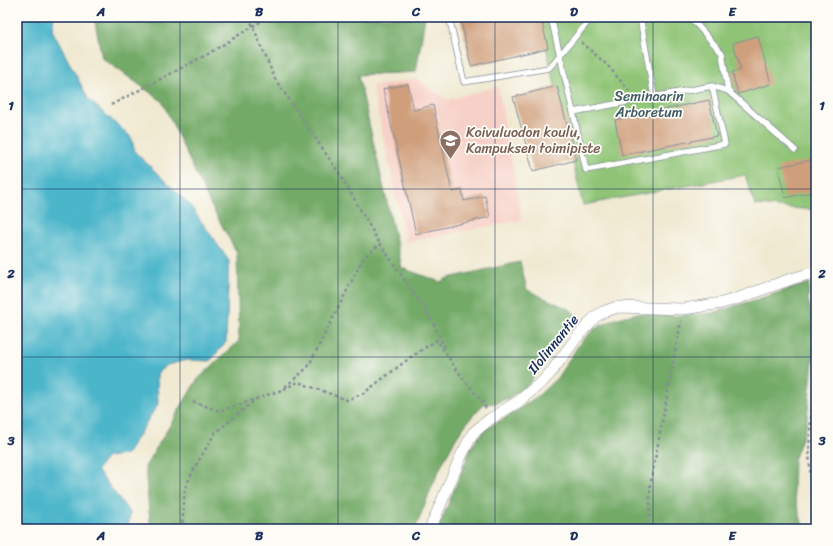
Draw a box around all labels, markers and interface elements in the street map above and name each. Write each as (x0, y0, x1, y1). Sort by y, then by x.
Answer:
text: A (96, 0, 105, 23)
text: B (255, 0, 264, 23)
text: C (411, 0, 421, 23)
text: D (570, 0, 578, 23)
text: E (728, 0, 737, 23)
park label: Seminaarin Arboretum (614, 84, 684, 125)
text: 1 (8, 94, 14, 117)
text: 1 (819, 94, 825, 117)
place label: Koivuluodon koulu, Kampuksen toimipiste (466, 120, 601, 161)
school or university icon: Koivuluodon koulu, Kampuksen toimipiste (437, 127, 463, 160)
text: 2 (6, 262, 15, 285)
text: 2 (817, 262, 826, 285)
street label: Ilolinnantie (521, 309, 585, 381)
text: 3 (6, 429, 15, 452)
text: 3 (817, 429, 826, 452)
text: A (96, 524, 105, 546)
text: B (255, 524, 264, 546)
text: C (411, 524, 421, 546)
text: D (570, 524, 578, 546)
text: E (728, 524, 737, 546)

